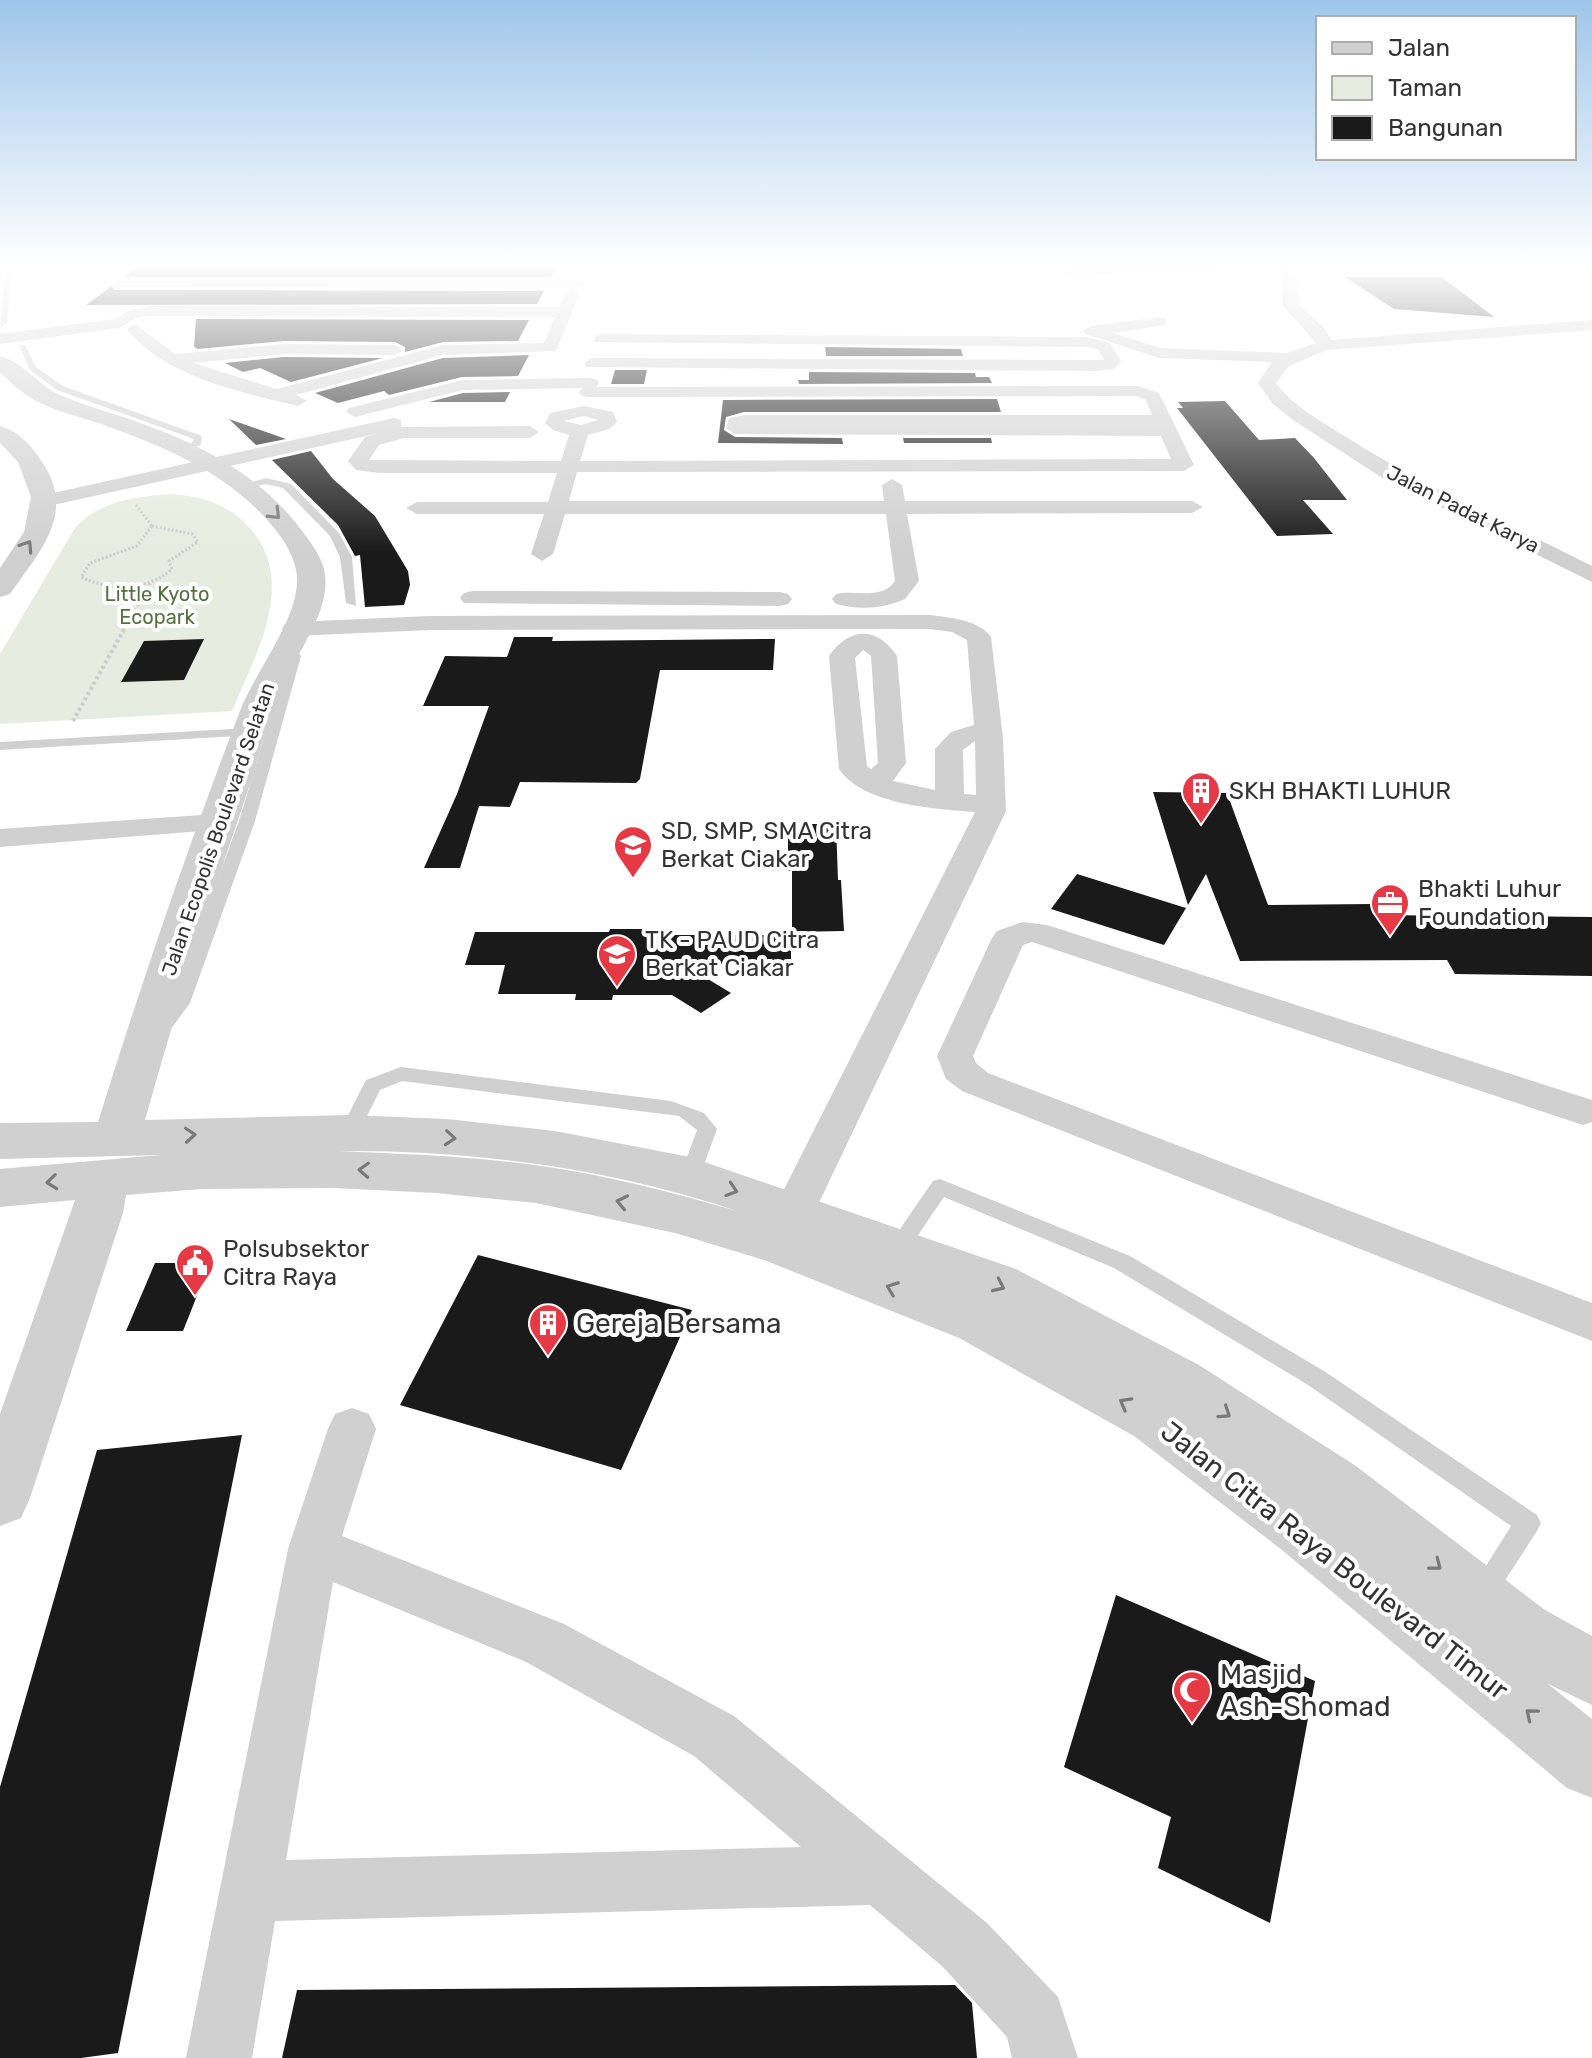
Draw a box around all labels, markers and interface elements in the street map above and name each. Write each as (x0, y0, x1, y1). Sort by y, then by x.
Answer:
legend (1316, 16, 1576, 160)
text: Jalan (1388, 34, 1450, 62)
text: Taman (1388, 74, 1462, 102)
text: Bangunan (1388, 114, 1503, 142)
street label: Jalan Padat Karya (1383, 460, 1543, 558)
one-way arrow (266, 505, 280, 520)
one-way arrow (18, 541, 33, 555)
park label: Little Kyoto Ecopark (104, 582, 210, 629)
street label: Jalan Ecopolis Boulevard Selatan (156, 679, 280, 979)
building icon: SKH BHAKTI LUHUR (1180, 770, 1222, 825)
place label: SKH BHAKTI LUHUR (1229, 777, 1451, 805)
place label: SD, SMP, SMA Citra Berkat Ciakar (661, 817, 872, 873)
school or university icon: SD, SMP, SMA Citra Berkat Ciakar (612, 824, 654, 879)
place label: Bhakti Luhur Foundation (1418, 875, 1561, 931)
office icon: Bhakti Luhur Foundation (1369, 882, 1411, 937)
place label: TK - PAUD Citra Berkat Ciakar (645, 926, 819, 982)
school or university icon: TK - PAUD Citra Berkat Ciakar (596, 933, 638, 988)
one-way arrow (184, 1127, 197, 1144)
one-way arrow (444, 1129, 457, 1146)
one-way arrow (357, 1162, 370, 1179)
one-way arrow (45, 1174, 58, 1191)
one-way arrow (724, 1181, 738, 1197)
one-way arrow (616, 1194, 629, 1211)
place label: Polsubsektor Citra Raya (223, 1235, 369, 1291)
public building icon: Polsubsektor Citra Raya (174, 1242, 216, 1297)
one-way arrow (990, 1276, 1005, 1292)
one-way arrow (886, 1282, 900, 1298)
building icon: Gereja Bersama (527, 1302, 569, 1357)
place label: Gereja Bersama (576, 1307, 781, 1340)
one-way arrow (1119, 1397, 1134, 1412)
one-way arrow (1217, 1403, 1231, 1418)
street label: Jalan Citra Raya Boulevard Timur (1155, 1415, 1515, 1706)
one-way arrow (1427, 1555, 1441, 1570)
place label: Masjid Ash-Shomad (1220, 1658, 1391, 1723)
mosque icon: Masjid Ash-Shomad (1171, 1669, 1213, 1724)
one-way arrow (1526, 1709, 1541, 1723)

